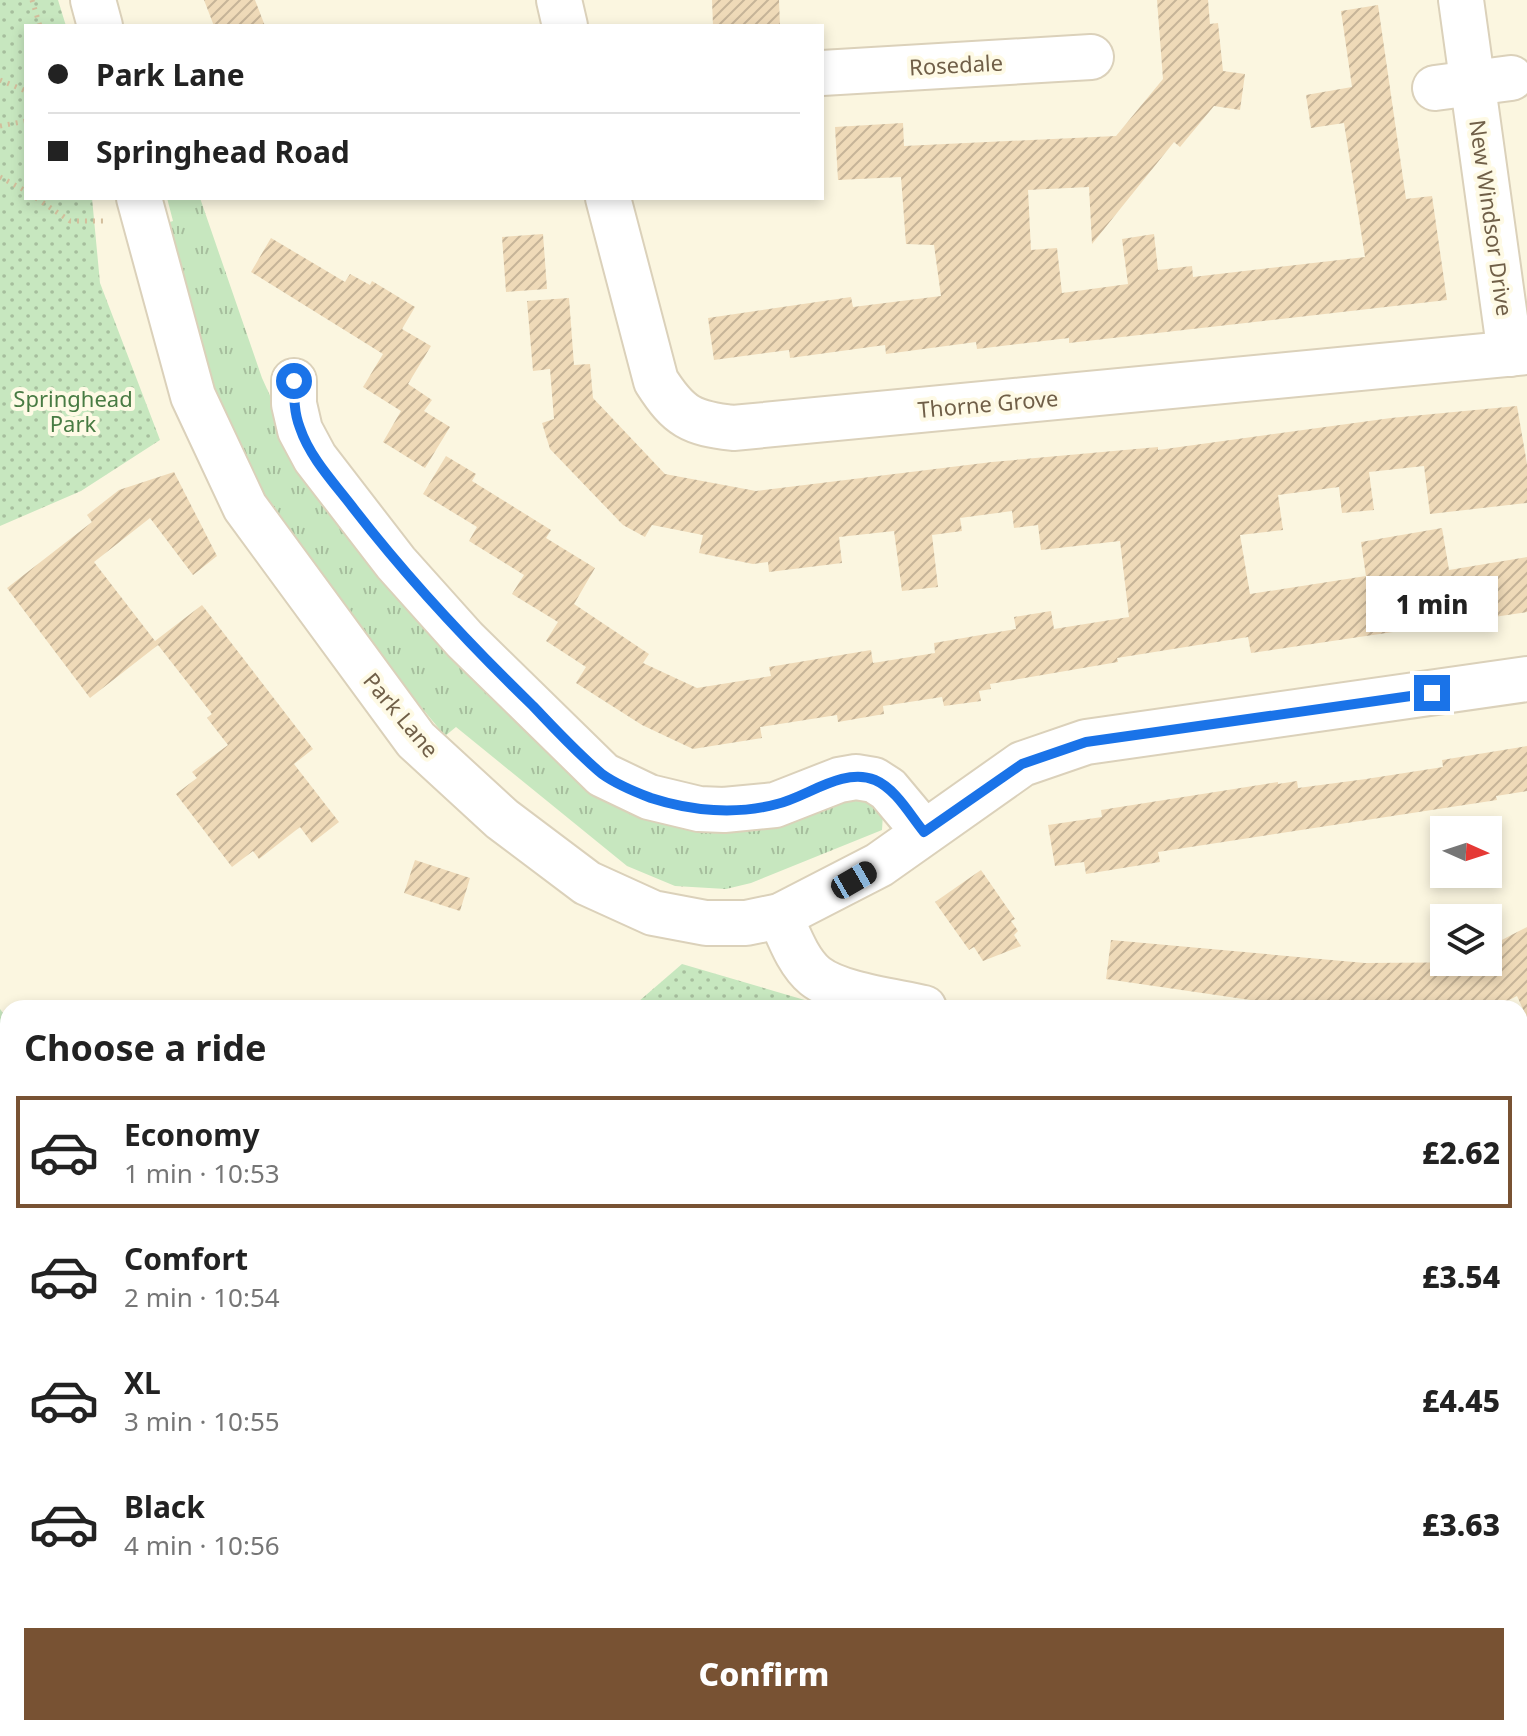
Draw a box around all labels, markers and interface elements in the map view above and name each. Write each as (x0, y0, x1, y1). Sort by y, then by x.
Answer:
street label: Rosedale (908, 47, 1004, 81)
text: Park Lane (96, 54, 245, 95)
street label: New Windsor Drive (1463, 118, 1521, 318)
text: Springhead Road (96, 131, 350, 172)
route start (276, 363, 312, 399)
street label: Thorne Grove (916, 382, 1059, 424)
park label: Springhead Park (13, 383, 133, 438)
callout: 1 min (1366, 577, 1498, 633)
text: 1 min (1396, 586, 1468, 622)
street label: Park Lane (357, 666, 446, 763)
route end (1414, 675, 1450, 711)
north arrow (1430, 816, 1502, 888)
map controls (1430, 816, 1502, 976)
car (827, 858, 881, 902)
button: layers (1430, 904, 1502, 976)
text: Choose a ride (24, 1023, 266, 1072)
text: Economy (124, 1114, 260, 1155)
icon: car (28, 1116, 100, 1188)
text: £2.62 (1422, 1132, 1500, 1173)
text: 1 min · 10:53 (124, 1155, 280, 1191)
text: Comfort (124, 1238, 248, 1279)
icon: car (28, 1240, 100, 1312)
text: £3.54 (1422, 1256, 1500, 1297)
text: 2 min · 10:54 (124, 1279, 280, 1315)
text: XL (124, 1362, 161, 1403)
icon: car (28, 1364, 100, 1436)
text: £4.45 (1422, 1380, 1500, 1421)
text: 3 min · 10:55 (124, 1403, 280, 1439)
text: Black (124, 1486, 205, 1527)
icon: car (28, 1488, 100, 1560)
text: £3.63 (1422, 1504, 1500, 1545)
text: 4 min · 10:56 (124, 1527, 280, 1563)
button: Confirm (24, 1628, 1504, 1720)

